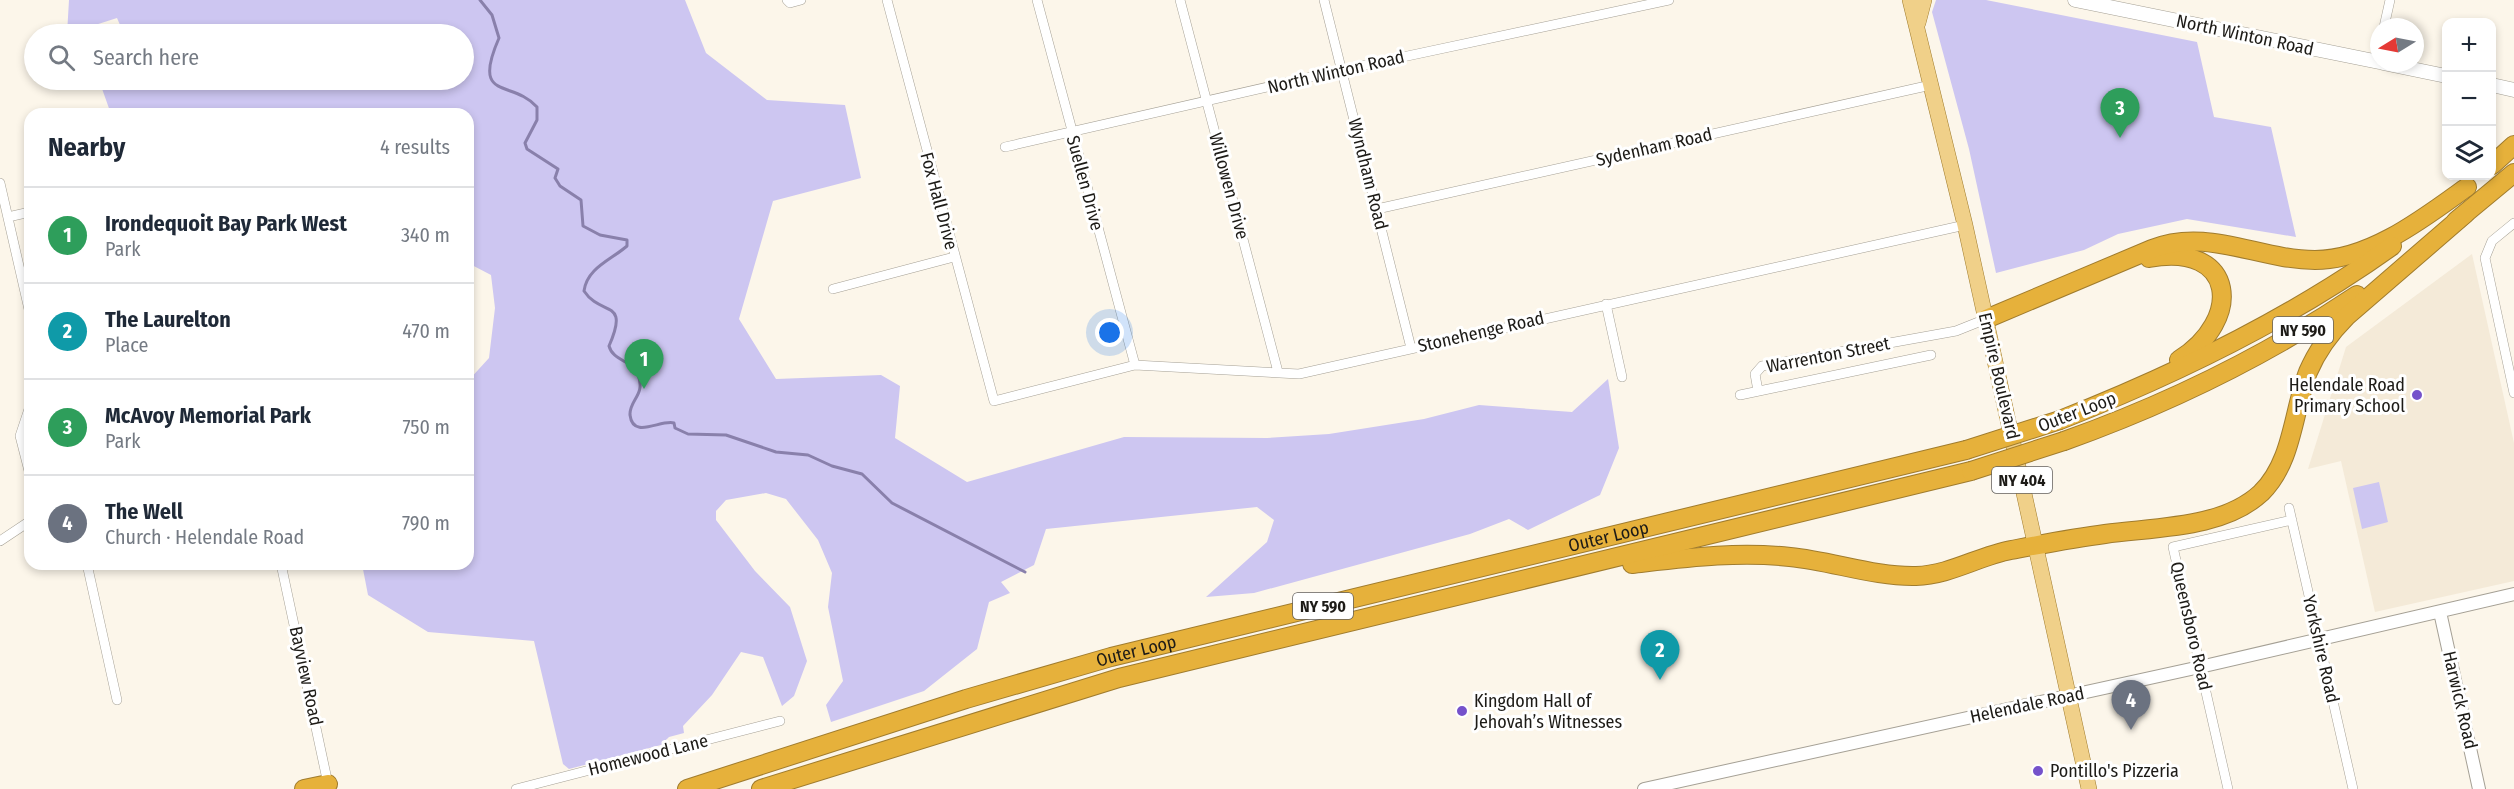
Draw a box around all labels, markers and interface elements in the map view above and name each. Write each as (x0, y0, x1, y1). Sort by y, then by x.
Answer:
street label: North Winton Road (2174, 10, 2316, 60)
north arrow (2370, 18, 2424, 72)
map controls (2442, 18, 2496, 180)
button: + (2442, 18, 2496, 72)
search box (24, 24, 474, 90)
icon: search (45, 41, 78, 74)
text: Search here (93, 44, 199, 71)
street label: North Winton Road (1265, 46, 1407, 98)
button: − (2442, 72, 2496, 126)
pin: 3 (2100, 88, 2140, 138)
street label: Wyndham Road (1343, 116, 1393, 232)
street label: Sydenham Road (1594, 123, 1714, 171)
button: layers (2442, 126, 2496, 180)
street label: Willowen Drive (1204, 130, 1254, 242)
text: Nearby (48, 132, 125, 163)
street label: Suellen Drive (1062, 133, 1108, 233)
text: 4 results (380, 135, 450, 159)
street label: Fox Hall Drive (915, 150, 963, 252)
text: Irondequoit Bay Park West (105, 210, 347, 237)
text: 1 (63, 223, 72, 247)
text: 340 m (401, 223, 450, 247)
text: Park (105, 237, 141, 261)
text: The Laurelton (105, 306, 231, 333)
street label: Stonehenge Road (1416, 307, 1546, 357)
street label: Empire Boulevard (1974, 311, 2024, 441)
road number: NY 590 (2273, 317, 2333, 343)
your location (1095, 318, 1124, 347)
text: 2 (63, 319, 72, 343)
text: 470 m (402, 319, 450, 343)
street label: Warrenton Street (1764, 332, 1892, 378)
text: Place (105, 333, 148, 357)
pin: 1 (624, 340, 664, 389)
place label: Helendale Road Primary School (2289, 374, 2405, 417)
street label: Outer Loop (2035, 387, 2119, 437)
marker: Helendale Road Primary School (2410, 388, 2424, 402)
text: McAvoy Memorial Park (105, 402, 311, 429)
text: 3 (63, 415, 72, 439)
text: 750 m (403, 415, 450, 439)
text: Park (105, 429, 141, 453)
road number: NY 404 (1992, 467, 2052, 493)
text: The Well (105, 498, 183, 525)
text: 4 (62, 511, 73, 535)
text: 790 m (402, 511, 450, 535)
street label: Outer Loop (1566, 516, 1651, 557)
text: Church · Helendale Road (105, 525, 304, 549)
street label: Queensboro Road (2165, 559, 2217, 693)
road number: NY 590 (1293, 593, 1353, 619)
street label: Yorkshire Road (2298, 593, 2344, 705)
street label: Bayview Road (285, 624, 327, 728)
pin: 2 (1640, 630, 1680, 680)
street label: Outer Loop (1093, 631, 1179, 672)
street label: Harwick Road (2438, 649, 2482, 751)
pin: 4 (2112, 680, 2150, 730)
street label: Helendale Road (1968, 682, 2086, 728)
place label: Kingdom Hall of Jehovah’s Witnesses (1474, 690, 1623, 733)
marker: Kingdom Hall of Jehovah’s Witnesses (1455, 704, 1469, 718)
street label: Homewood Lane (586, 729, 710, 781)
place label: Pontillo's Pizzeria (2050, 760, 2179, 782)
marker: Pontillo's Pizzeria (2031, 764, 2045, 778)

